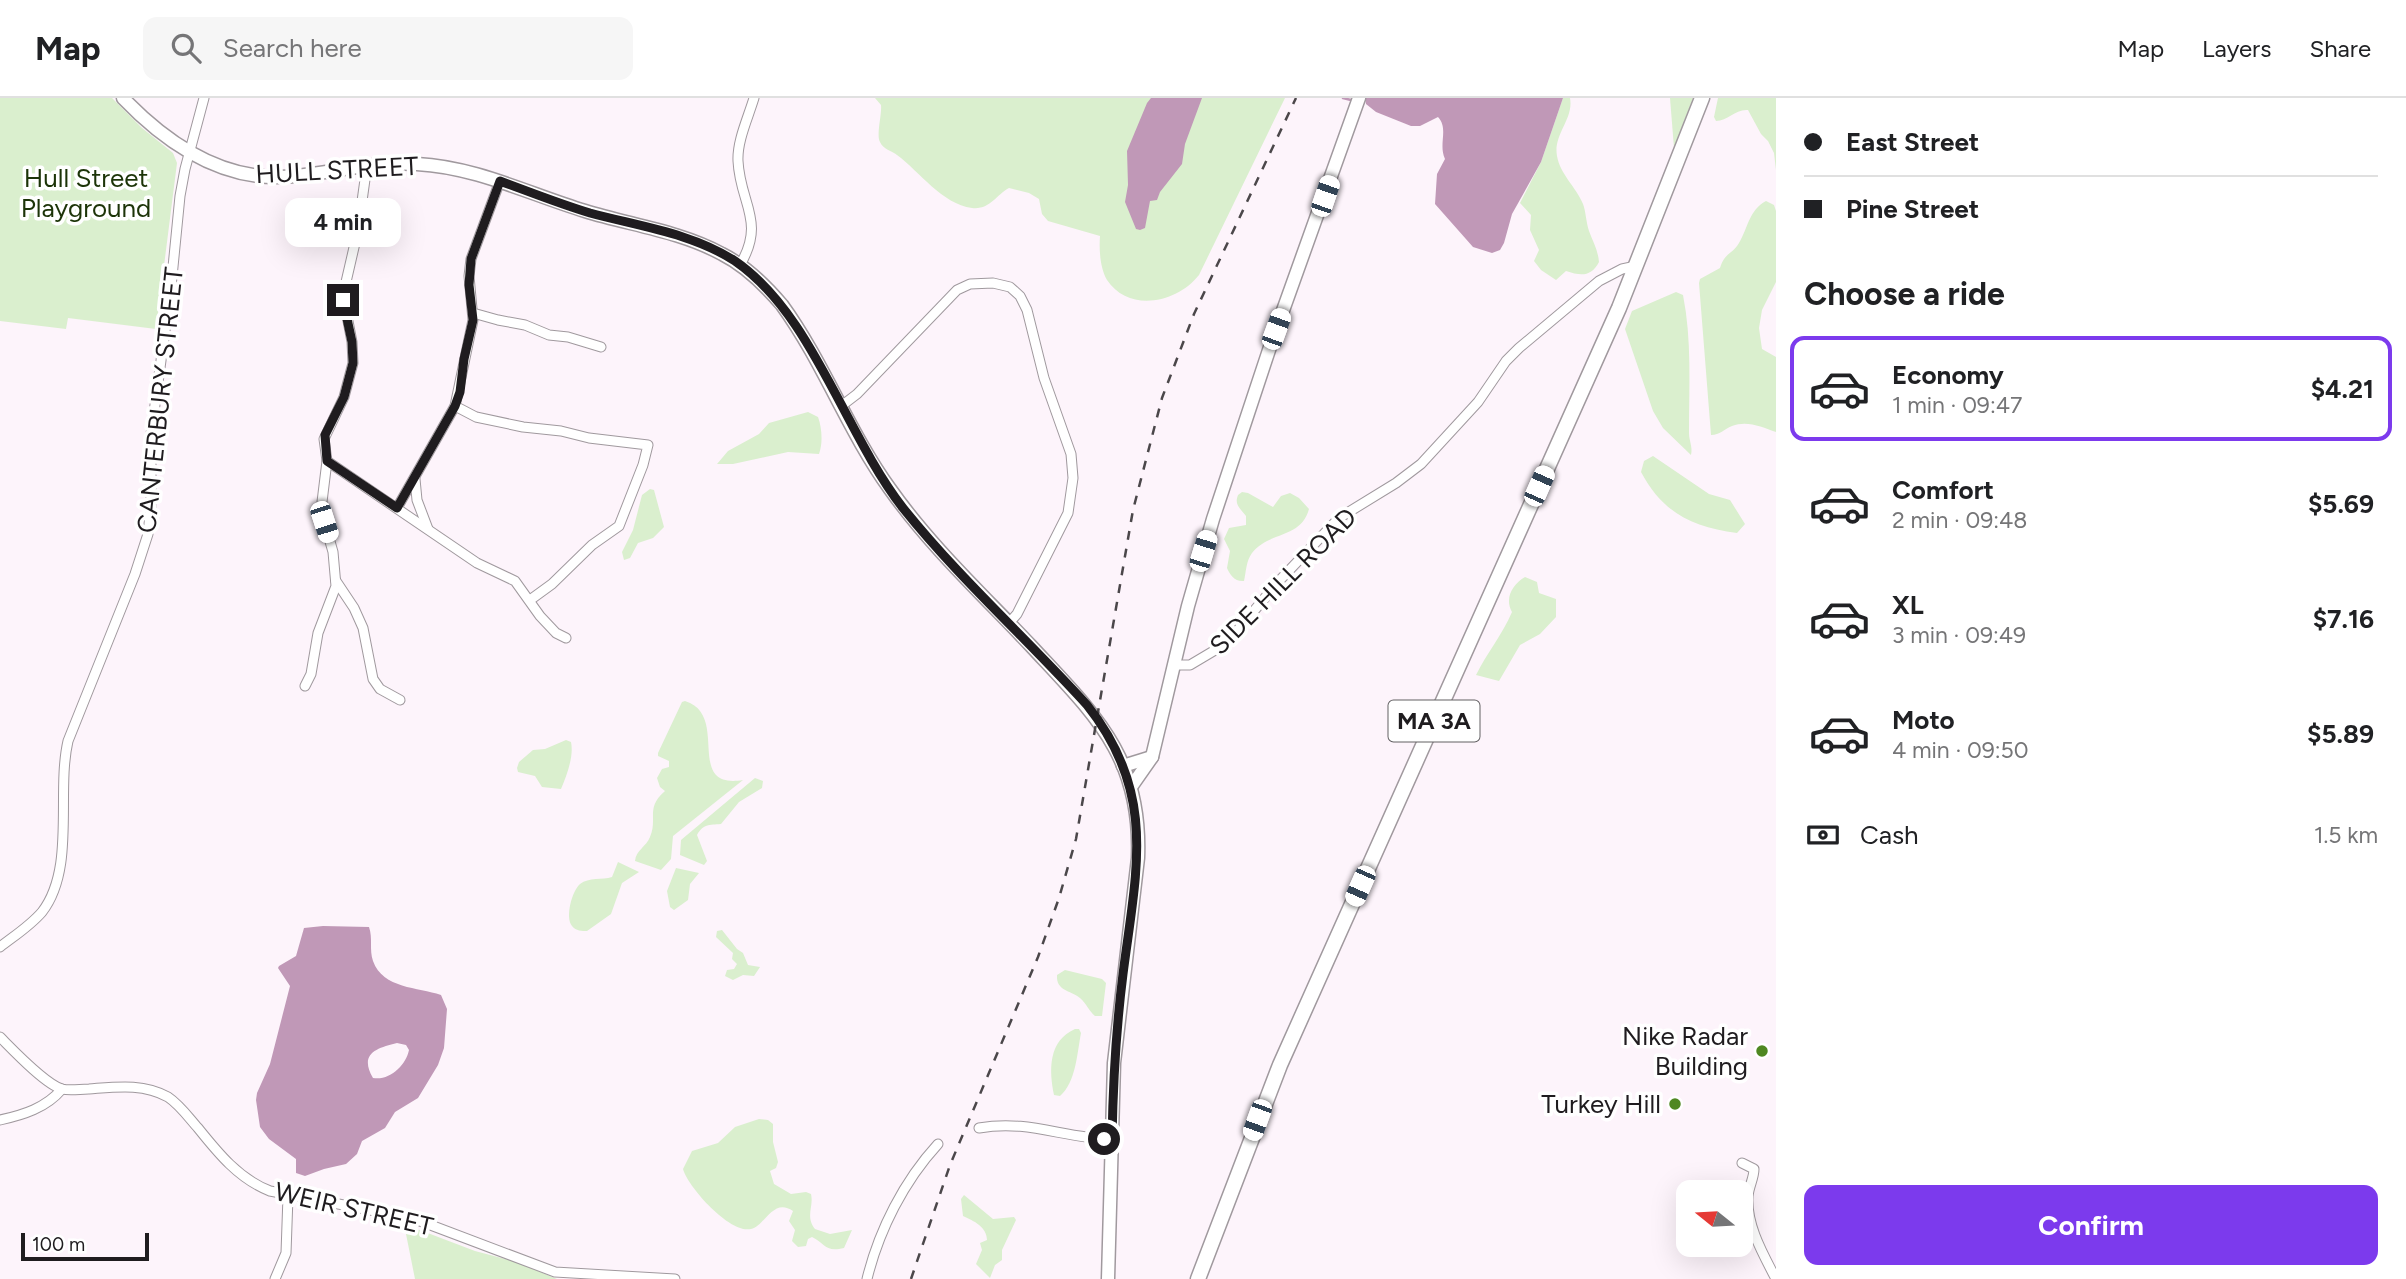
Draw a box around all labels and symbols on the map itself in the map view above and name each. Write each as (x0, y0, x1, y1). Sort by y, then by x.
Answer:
street label: HULL STREET (255, 150, 420, 190)
park label: Hull Street Playground (21, 162, 151, 224)
car (1309, 173, 1342, 219)
callout: 4 min (285, 198, 401, 248)
street label: CANTERBURY STREET (130, 265, 190, 534)
route end (327, 284, 359, 316)
car (1259, 306, 1294, 352)
car (1521, 463, 1558, 509)
car (308, 499, 341, 545)
street label: SIDE HILL ROAD (1203, 501, 1363, 661)
car (1187, 528, 1220, 574)
road number: MA 3A (1388, 700, 1480, 742)
car (1342, 863, 1379, 909)
place label: Nike Radar Building (1622, 1020, 1748, 1082)
marker: Nike Radar Building (1754, 1043, 1770, 1059)
place label: Turkey Hill (1541, 1088, 1661, 1120)
marker: Turkey Hill (1667, 1096, 1683, 1112)
car (1240, 1097, 1275, 1143)
route start (1088, 1123, 1120, 1155)
street label: WEIR STREET (272, 1175, 437, 1243)
north arrow (1676, 1180, 1754, 1256)
scale bar (21, 1230, 149, 1262)

